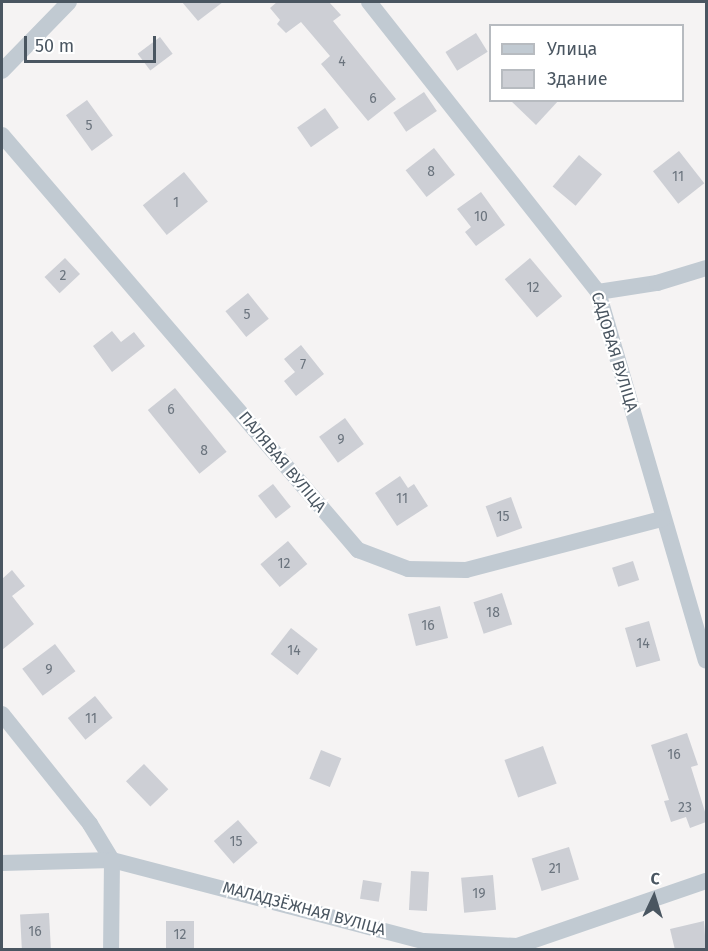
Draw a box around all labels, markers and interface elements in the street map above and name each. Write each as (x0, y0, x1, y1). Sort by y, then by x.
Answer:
scale bar (27, 24, 159, 62)
legend (489, 24, 684, 102)
text: 50 m (35, 35, 74, 57)
text: Улица (547, 38, 597, 60)
house number: 4 (338, 54, 346, 70)
text: Здание (547, 68, 608, 90)
house number: 6 (369, 91, 377, 107)
house number: 5 (85, 118, 93, 134)
house number: 8 (427, 164, 435, 180)
house number: 11 (672, 169, 684, 185)
house number: 1 (173, 195, 179, 211)
house number: 10 (474, 209, 488, 225)
house number: 2 (60, 268, 66, 284)
house number: 12 (527, 280, 539, 296)
street label: САДОВАЯ ВУЛІЦА (587, 290, 641, 414)
house number: 5 (243, 307, 251, 323)
house number: 7 (300, 357, 306, 373)
house number: 6 (167, 402, 175, 418)
street label: ПАЛЯВАЯ ВУЛІЦА (234, 408, 330, 516)
house number: 9 (337, 432, 345, 448)
house number: 8 (200, 443, 208, 459)
house number: 11 (396, 491, 408, 507)
house number: 15 (496, 509, 510, 525)
house number: 12 (278, 556, 290, 572)
house number: 18 (486, 605, 500, 621)
house number: 16 (421, 618, 435, 634)
house number: 14 (636, 636, 650, 652)
house number: 14 (287, 643, 301, 659)
house number: 9 (45, 662, 53, 678)
house number: 11 (85, 711, 97, 727)
house number: 16 (667, 747, 681, 763)
house number: 23 (678, 800, 692, 816)
house number: 15 (229, 834, 243, 850)
house number: 21 (549, 861, 561, 877)
north arrow (624, 867, 684, 927)
text: С (650, 869, 661, 888)
street label: МАЛАДЗЁЖНАЯ ВУЛІЦА (220, 878, 388, 940)
house number: 19 (472, 886, 486, 902)
house number: 16 (28, 924, 42, 940)
house number: 12 (174, 927, 186, 943)

